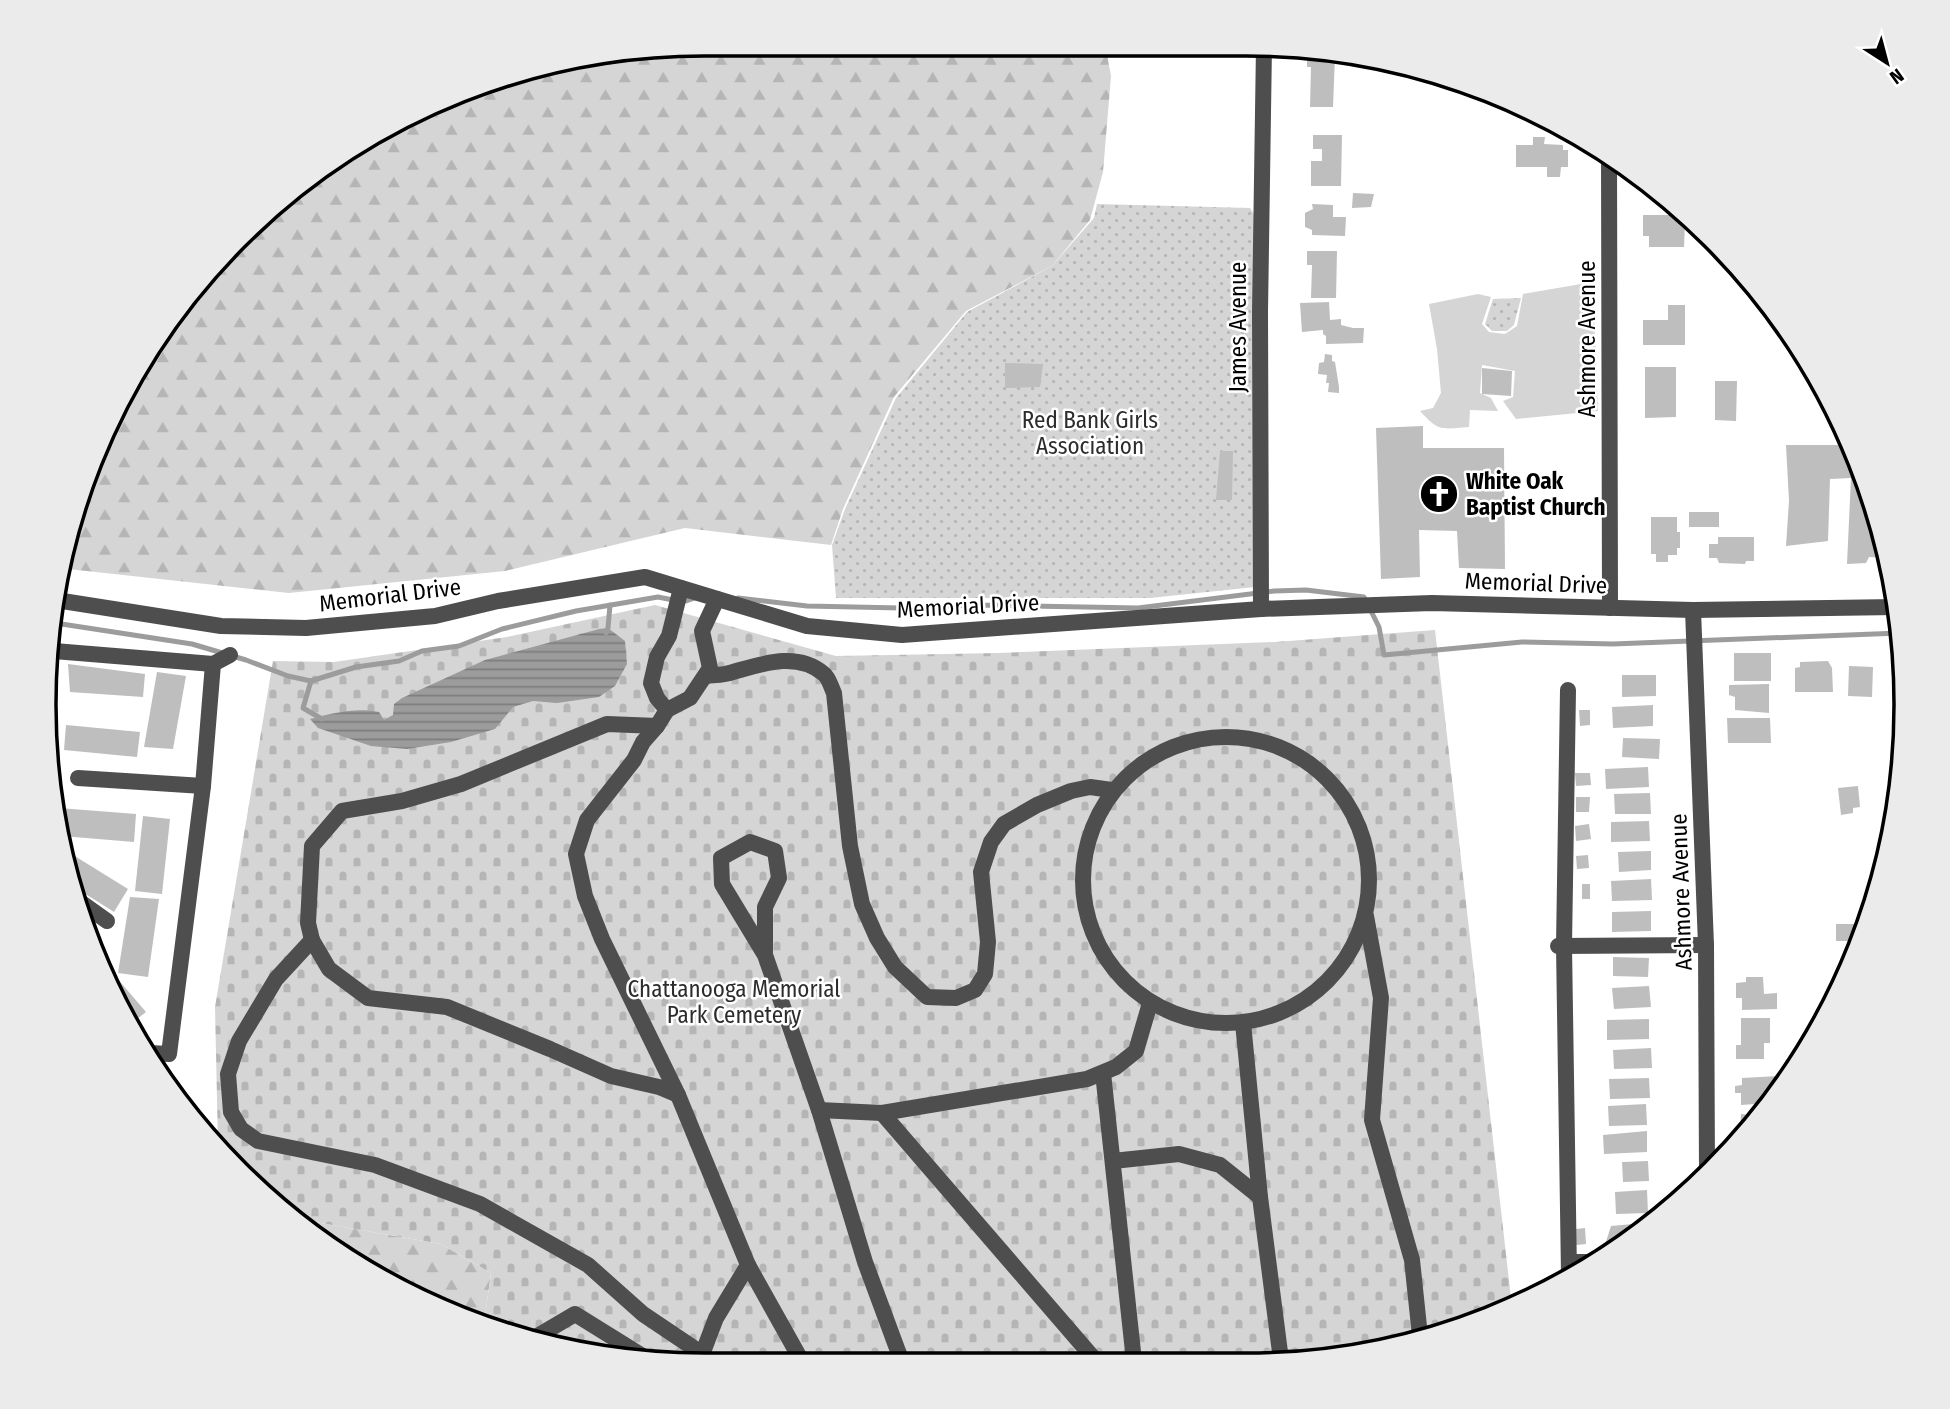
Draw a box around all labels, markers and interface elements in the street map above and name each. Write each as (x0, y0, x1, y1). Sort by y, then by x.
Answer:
north arrow (1852, 28, 1922, 98)
text: N (1885, 64, 1908, 89)
street label: Ashmore Avenue (1573, 260, 1601, 418)
street label: James Avenue (1224, 262, 1252, 392)
park label: Red Bank Girls Association (1022, 406, 1158, 460)
place label: White Oak Baptist Church (1466, 467, 1605, 521)
church icon: White Oak Baptist Church (1418, 473, 1460, 515)
street label: Memorial Drive (1464, 567, 1608, 599)
street label: Memorial Drive (318, 572, 462, 618)
street label: Memorial Drive (896, 588, 1040, 624)
street label: Ashmore Avenue (1664, 813, 1698, 971)
park label: Chattanooga Memorial Park Cemetery (628, 975, 840, 1029)

